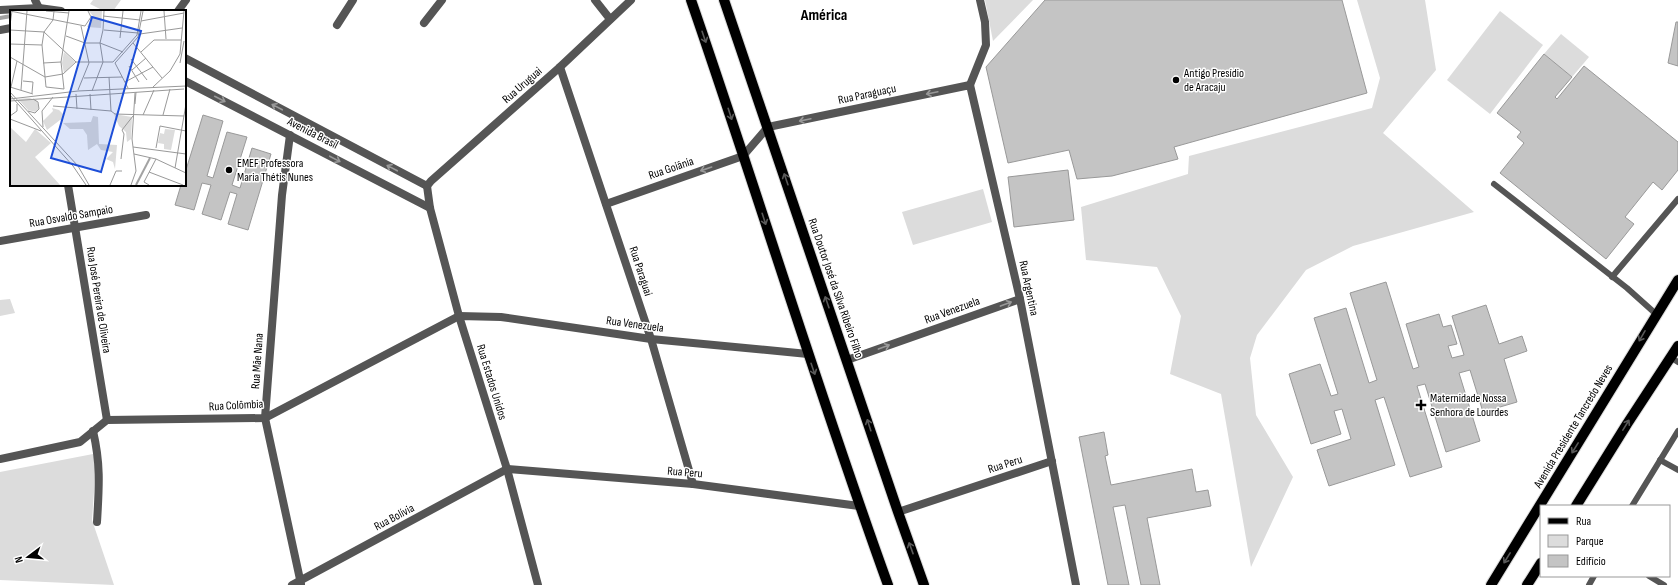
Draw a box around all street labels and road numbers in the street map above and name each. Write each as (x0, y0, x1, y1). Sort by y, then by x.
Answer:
street label: Rua Uruguai (499, 64, 545, 107)
street label: Rua Paraguaçu (837, 81, 897, 108)
street label: Avenida Brasil (284, 114, 341, 153)
street label: Rua Goiânia (647, 154, 696, 183)
street label: Rua Osvaldo Sampaio (28, 202, 114, 231)
street label: Rua Doutor José da Silva Ribeiro Filho (805, 216, 867, 360)
street label: Rua Paraguai (625, 245, 656, 298)
street label: Rua José Pereira de Oliveira (83, 246, 114, 355)
street label: Rua Argentina (1015, 259, 1042, 317)
street label: Rua Venezuela (922, 293, 982, 327)
street label: Rua Venezuela (605, 313, 665, 336)
street label: Rua Mãe Nana (248, 332, 267, 390)
street label: Rua Estados Unidos (473, 342, 510, 422)
street label: Avenida Presidente Tancredo Neves (1530, 362, 1616, 492)
street label: Rua Colômbia (208, 397, 264, 414)
street label: Rua Peru (986, 452, 1024, 477)
street label: Rua Peru (667, 463, 703, 482)
street label: Rua Bolívia (372, 500, 417, 534)

